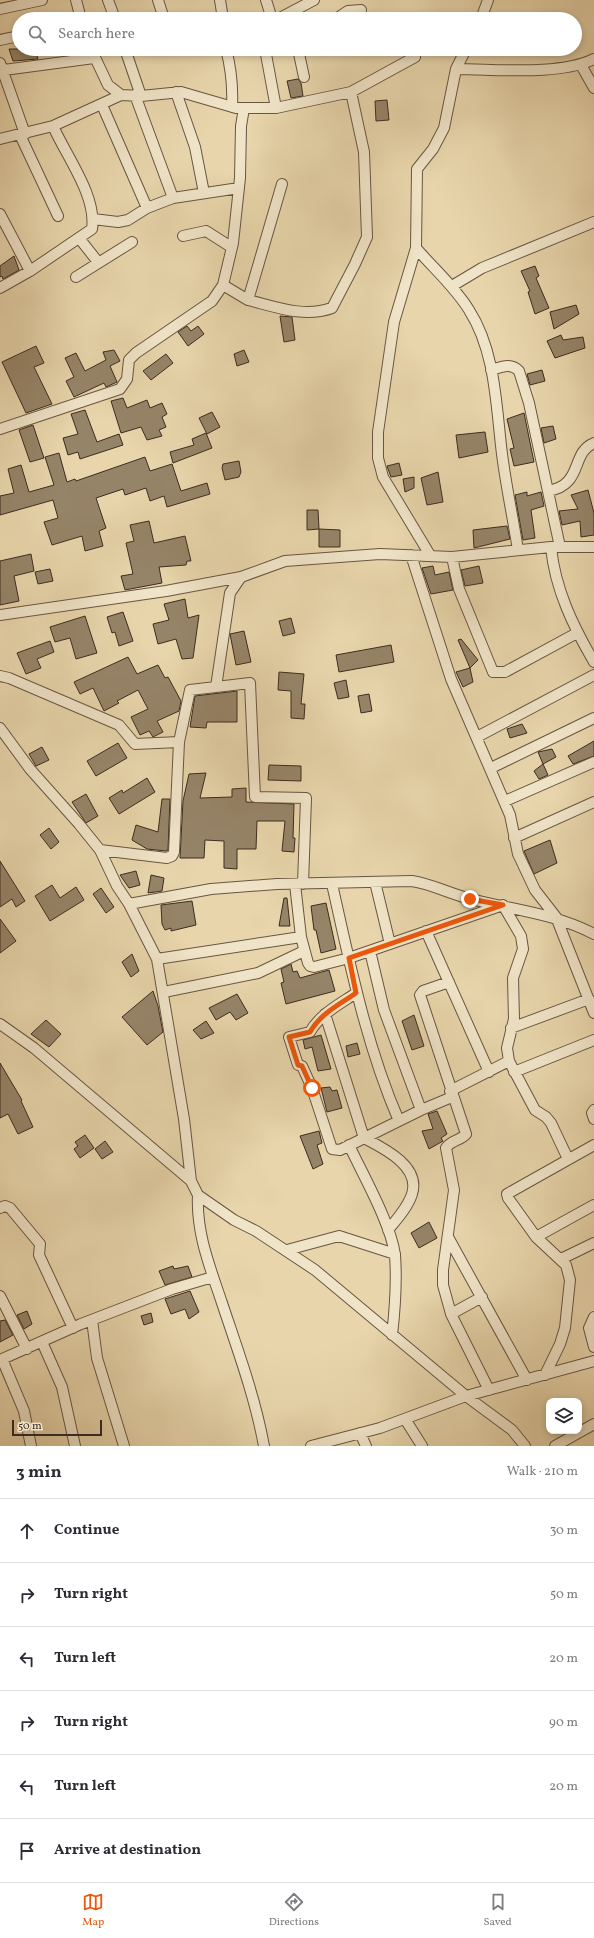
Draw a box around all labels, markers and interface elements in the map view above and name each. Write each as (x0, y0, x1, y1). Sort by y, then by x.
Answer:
search box (12, 12, 582, 56)
icon: search (26, 23, 48, 45)
text: Search here (58, 24, 135, 45)
route end (461, 890, 479, 908)
route start (303, 1079, 321, 1097)
map controls (546, 1398, 582, 1434)
button: layers (546, 1398, 582, 1434)
scale bar (12, 1418, 102, 1437)
text: 50 m (18, 1419, 42, 1434)
text: 3 min (16, 1461, 62, 1484)
text: Walk · 210 m (507, 1463, 578, 1481)
icon: ahead (16, 1520, 38, 1542)
text: Continue (54, 1520, 119, 1541)
text: 30 m (550, 1522, 578, 1540)
icon: right (16, 1584, 38, 1606)
text: Turn right (54, 1584, 128, 1605)
text: 50 m (550, 1586, 578, 1604)
icon: left (16, 1648, 38, 1670)
text: Turn left (54, 1648, 116, 1669)
text: 20 m (549, 1650, 578, 1668)
icon: right (16, 1712, 38, 1734)
text: Turn right (54, 1712, 128, 1733)
text: 90 m (549, 1714, 578, 1732)
icon: left (16, 1776, 38, 1798)
text: Turn left (54, 1776, 116, 1797)
text: 20 m (549, 1778, 578, 1796)
icon: arrive (16, 1840, 38, 1862)
text: Arrive at destination (54, 1840, 201, 1861)
tab: Map (82, 1891, 104, 1930)
tab: Directions (269, 1891, 319, 1930)
tab: Saved (483, 1891, 512, 1930)

